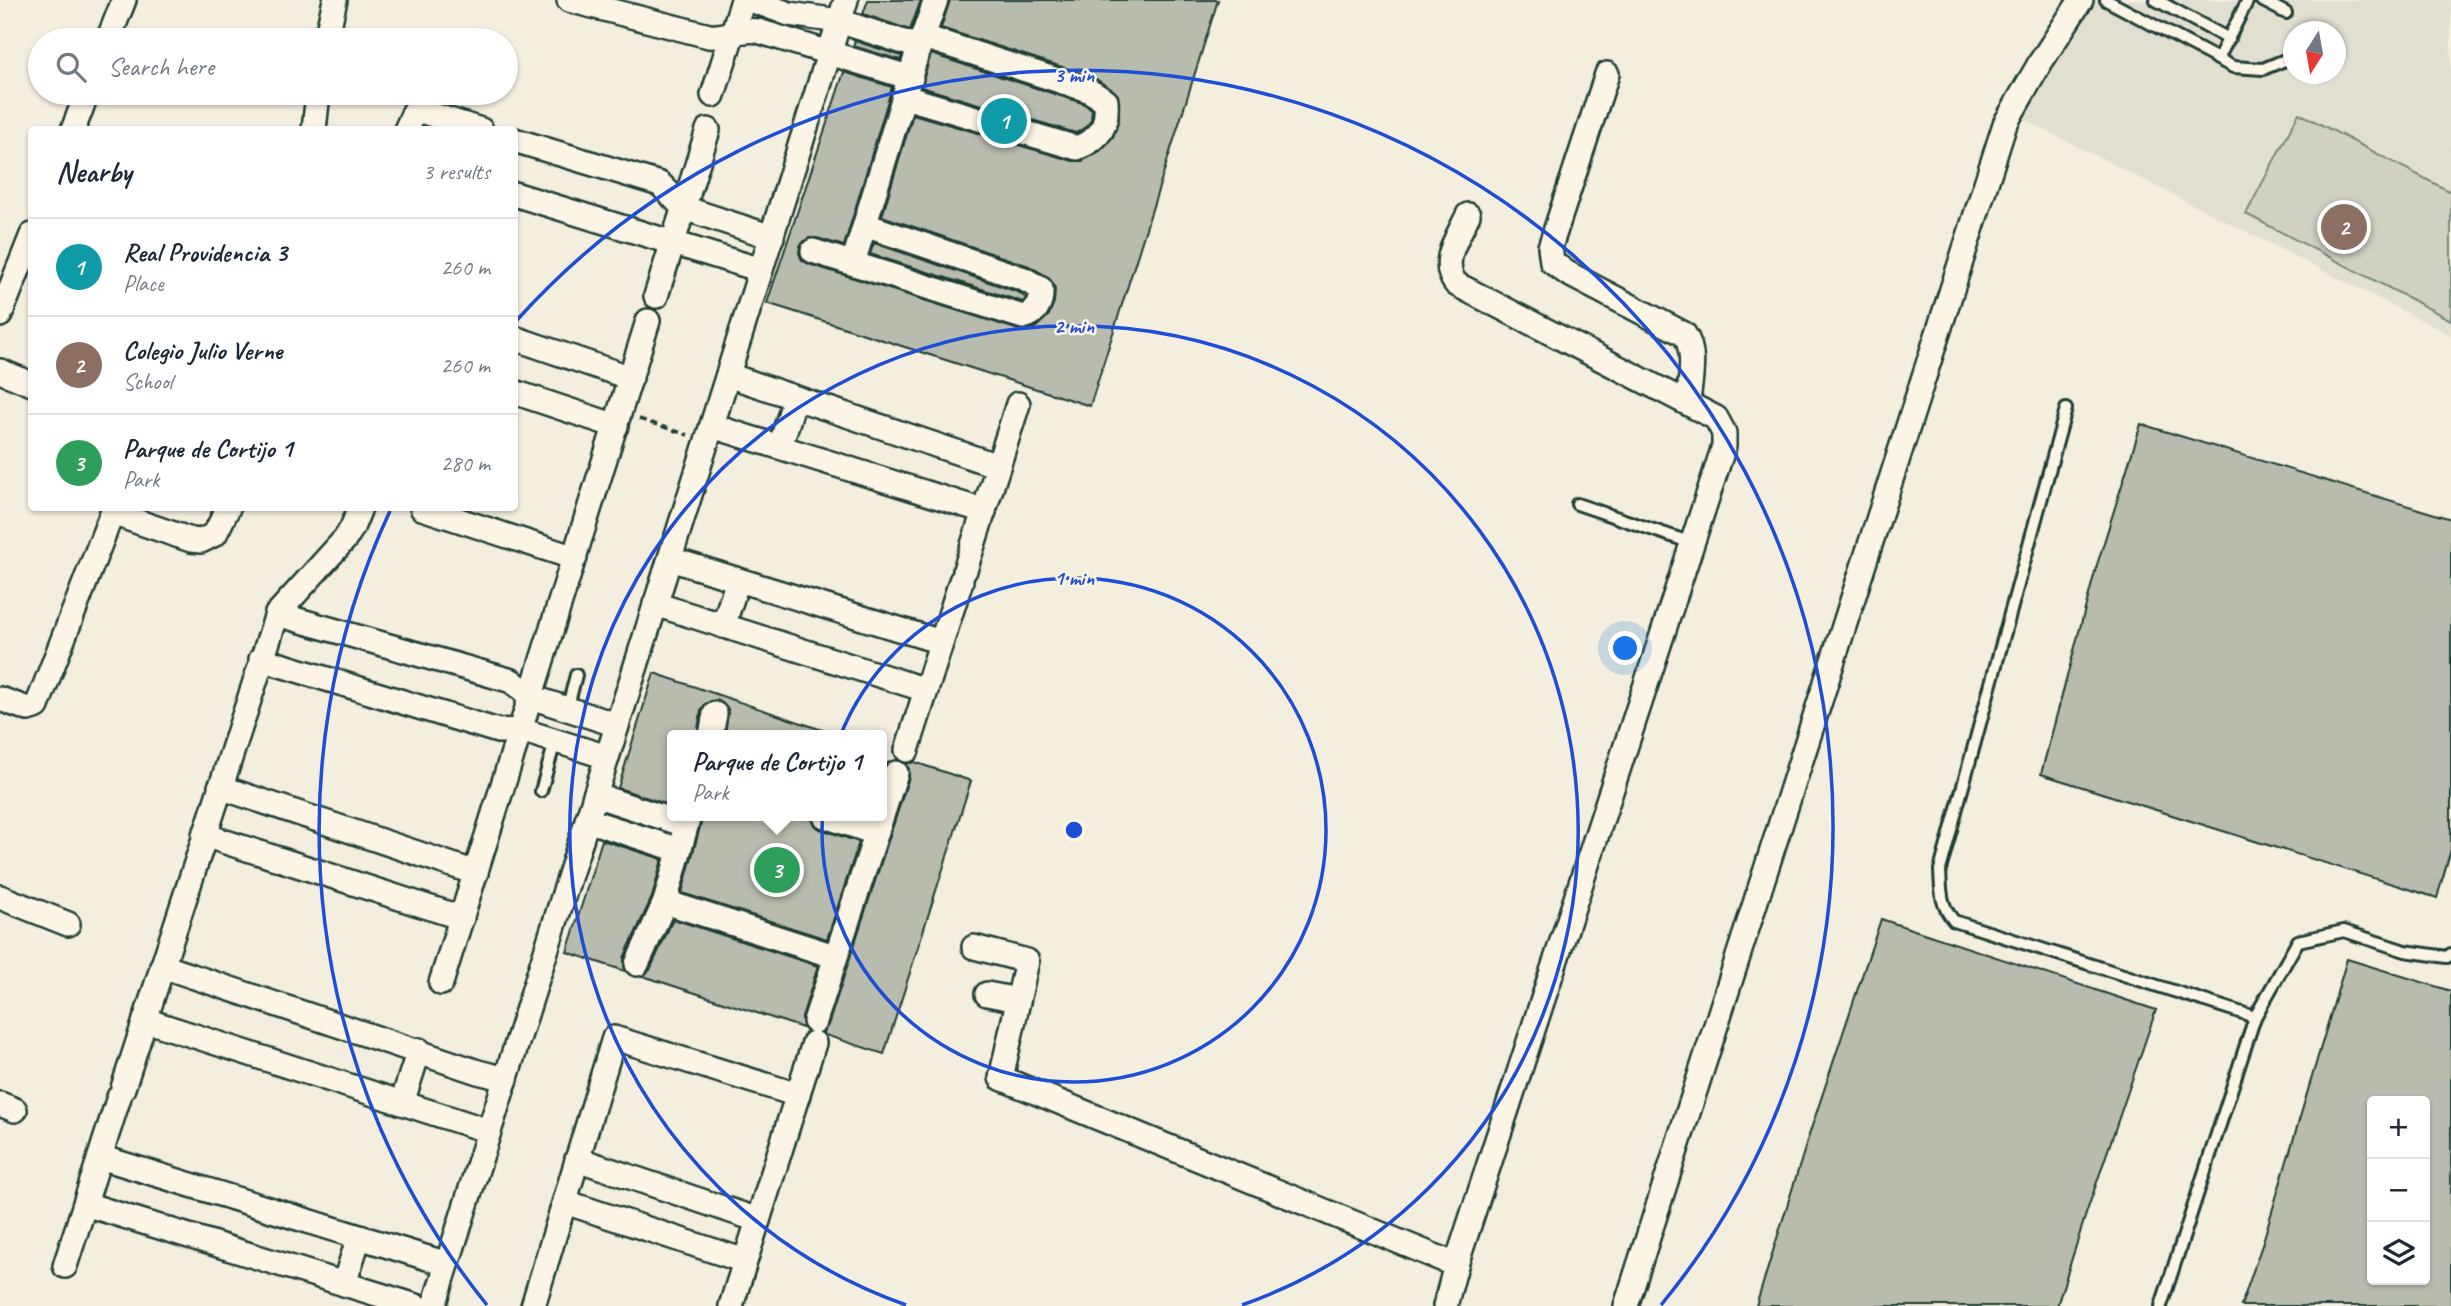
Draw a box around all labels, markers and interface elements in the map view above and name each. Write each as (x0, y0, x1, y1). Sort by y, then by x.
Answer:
north arrow (2283, 21, 2346, 84)
search box (28, 28, 518, 105)
icon: search (52, 48, 90, 86)
text: Search here (108, 50, 214, 83)
text: 3 min (1054, 62, 1094, 88)
pin: 1 (981, 95, 1027, 147)
text: Nearby (56, 153, 132, 191)
text: 3 results (423, 157, 490, 186)
pin: 2 (2321, 201, 2367, 253)
text: Real Providencia 3 (123, 236, 287, 269)
text: 1 (74, 253, 84, 282)
text: 260 m (441, 253, 490, 282)
text: Place (123, 269, 163, 298)
text: 2 min (1054, 313, 1094, 339)
text: Colegio Julio Verne (123, 334, 282, 367)
text: 2 (74, 351, 84, 380)
text: 260 m (441, 351, 490, 380)
text: School (123, 367, 172, 396)
text: Parque de Cortijo 1 (123, 432, 293, 465)
text: 3 (74, 449, 84, 478)
text: 280 m (441, 449, 490, 478)
text: Park (123, 465, 159, 494)
text: 1 min (1054, 565, 1094, 591)
your location (1608, 631, 1642, 665)
popup (667, 730, 887, 821)
text: Parque de Cortijo 1 (692, 745, 862, 778)
text: Park (692, 778, 729, 807)
centre of rings (1062, 818, 1086, 842)
pin: 3 (754, 844, 800, 896)
map controls (2367, 1096, 2430, 1285)
button: + (2367, 1096, 2430, 1159)
button: − (2367, 1159, 2430, 1222)
button: layers (2367, 1222, 2430, 1285)

